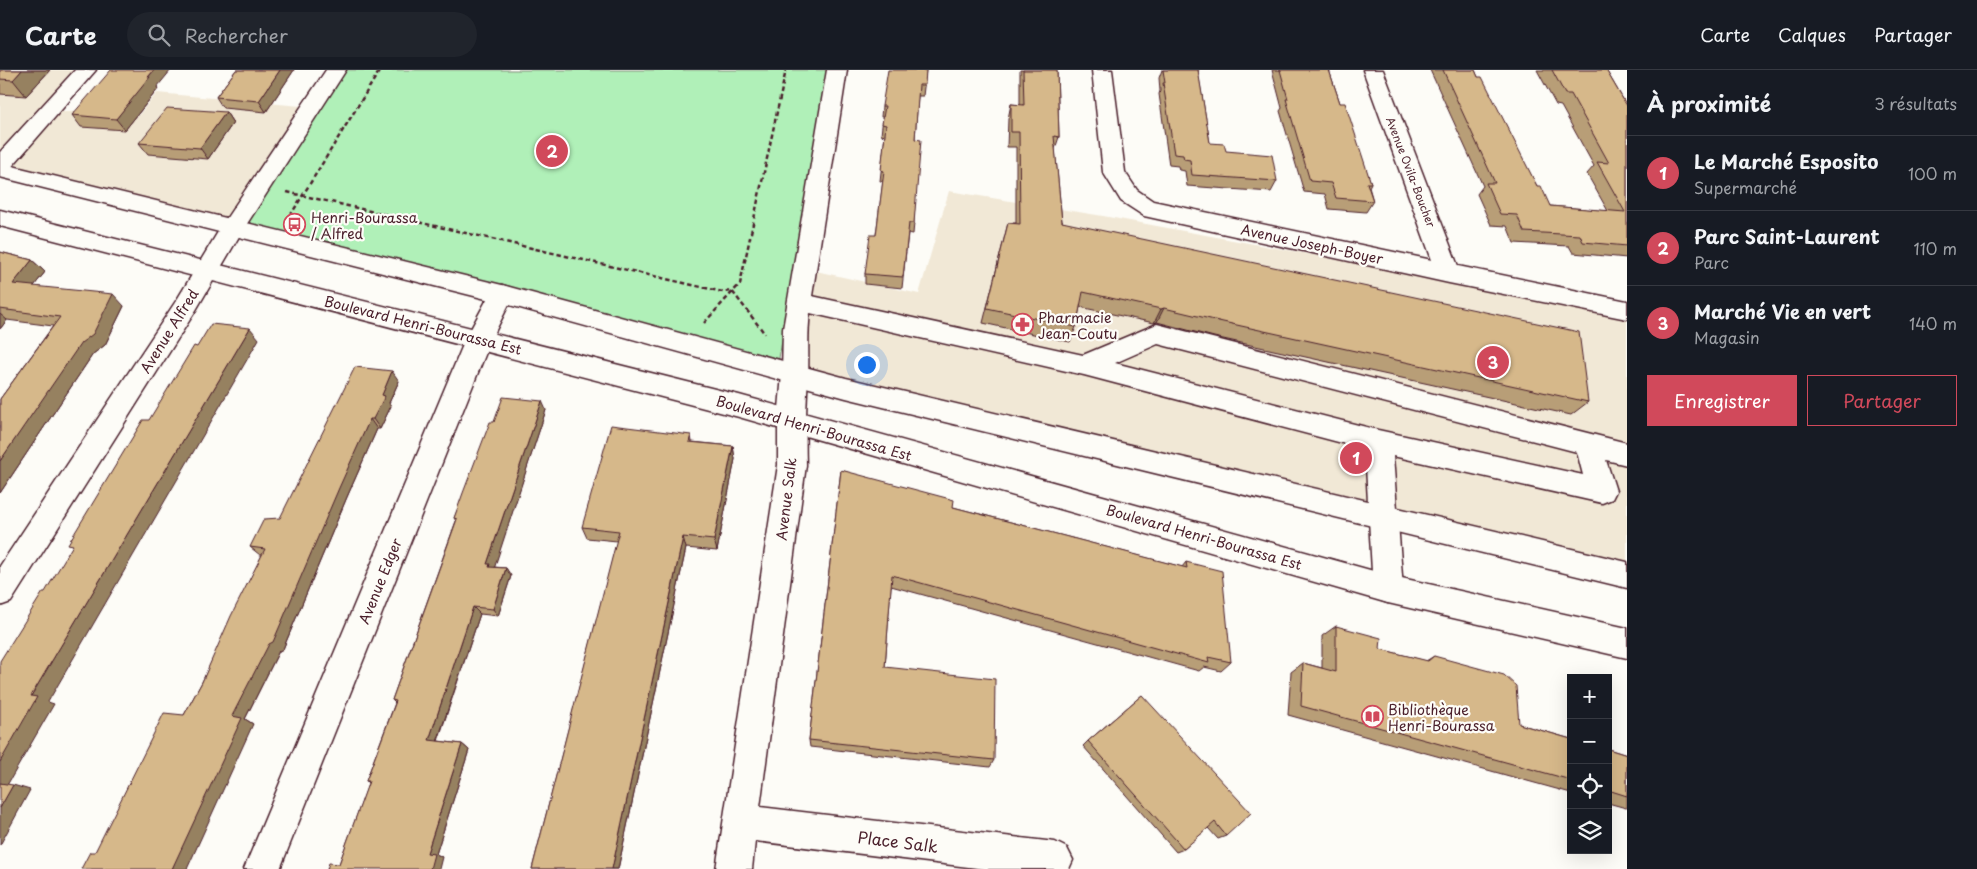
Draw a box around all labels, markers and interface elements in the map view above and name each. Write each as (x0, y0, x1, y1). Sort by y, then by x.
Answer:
search box (127, 12, 477, 57)
text: Carte (25, 17, 97, 53)
icon: search (145, 21, 173, 49)
text: Rechercher (185, 21, 288, 49)
text: Carte (1700, 21, 1750, 48)
text: Calques (1778, 21, 1846, 48)
text: Partager (1874, 21, 1952, 48)
text: À proximité (1647, 87, 1771, 119)
text: 3 résultats (1874, 91, 1957, 115)
street label: Avenue Ovila-Boucher (1382, 114, 1440, 231)
pin: 2 (536, 132, 568, 170)
text: Le Marché Esposito (1694, 147, 1879, 175)
text: 1 (1659, 161, 1667, 185)
text: 100 m (1908, 161, 1957, 185)
text: Supermarché (1694, 175, 1797, 199)
place label: Henri-Bourassa / Alfred (311, 207, 418, 244)
bus stop icon: Henri-Bourassa / Alfred (283, 213, 307, 237)
street label: Avenue Joseph-Boyer (1239, 219, 1386, 269)
text: Parc Saint-Laurent (1694, 222, 1880, 250)
text: 2 (1657, 236, 1669, 260)
text: 110 m (1914, 236, 1957, 260)
text: Parc (1694, 250, 1729, 274)
street label: Avenue Alfred (135, 285, 203, 377)
street label: Boulevard Henri-Bourassa Est (322, 290, 524, 360)
text: Marché Vie en vert (1694, 297, 1871, 325)
place label: Pharmacie Jean-Coutu (1038, 307, 1117, 344)
text: 3 (1658, 311, 1668, 335)
text: 140 m (1909, 311, 1957, 335)
pharmacy icon: Pharmacie Jean-Coutu (1010, 313, 1034, 337)
text: Magasin (1694, 325, 1760, 349)
pin: 3 (1477, 343, 1509, 381)
your location (854, 352, 880, 378)
button: Enregistrer (1647, 375, 1797, 426)
button: Partager (1807, 375, 1957, 426)
street label: Boulevard Henri-Bourassa Est (714, 390, 914, 466)
pin: 1 (1340, 439, 1372, 477)
street label: Avenue Salk (771, 456, 802, 542)
street label: Boulevard Henri-Bourassa Est (1104, 499, 1304, 575)
street label: Avenue Edger (353, 534, 407, 627)
map controls (1567, 674, 1612, 854)
button: + (1567, 674, 1612, 719)
place label: Bibliothèque Henri-Bourassa (1388, 699, 1495, 736)
library icon: Bibliothèque Henri-Bourassa (1360, 705, 1384, 729)
button: − (1567, 719, 1612, 764)
button: locate (1567, 764, 1612, 809)
button: layers (1567, 809, 1612, 854)
street label: Place Salk (856, 824, 940, 858)

